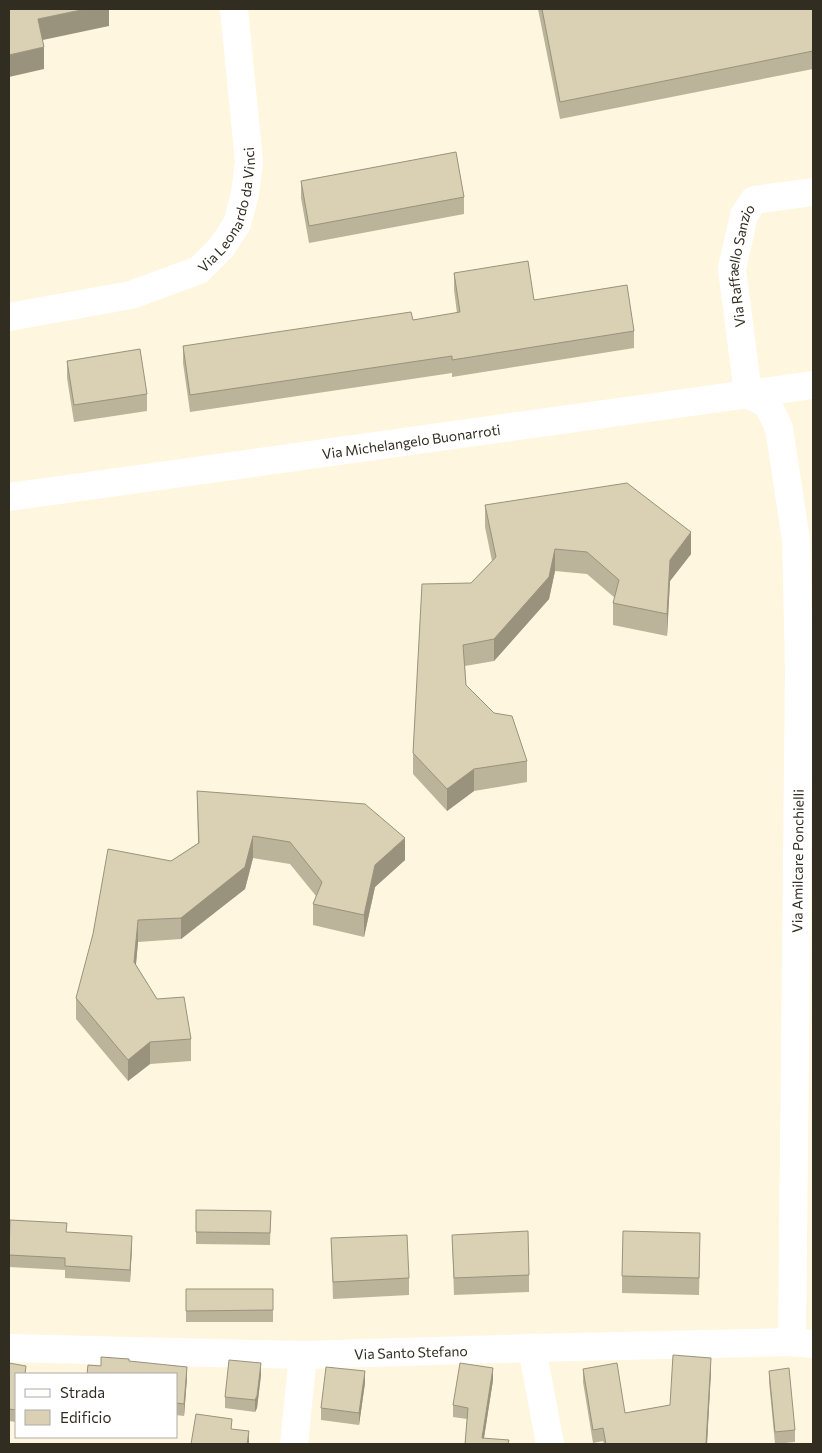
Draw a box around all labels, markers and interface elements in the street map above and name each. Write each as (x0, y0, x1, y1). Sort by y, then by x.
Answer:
street label: Via Leonardo da Vinci (194, 146, 258, 275)
street label: Via Raffaello Sanzio (724, 200, 758, 328)
street label: Via Michelangelo Buonarroti (321, 420, 502, 462)
street label: Via Amilcare Ponchielli (788, 789, 806, 933)
street label: Via Santo Stefano (354, 1341, 468, 1362)
legend (15, 1373, 178, 1438)
text: Strada (60, 1383, 105, 1401)
text: Edificio (60, 1408, 111, 1426)

